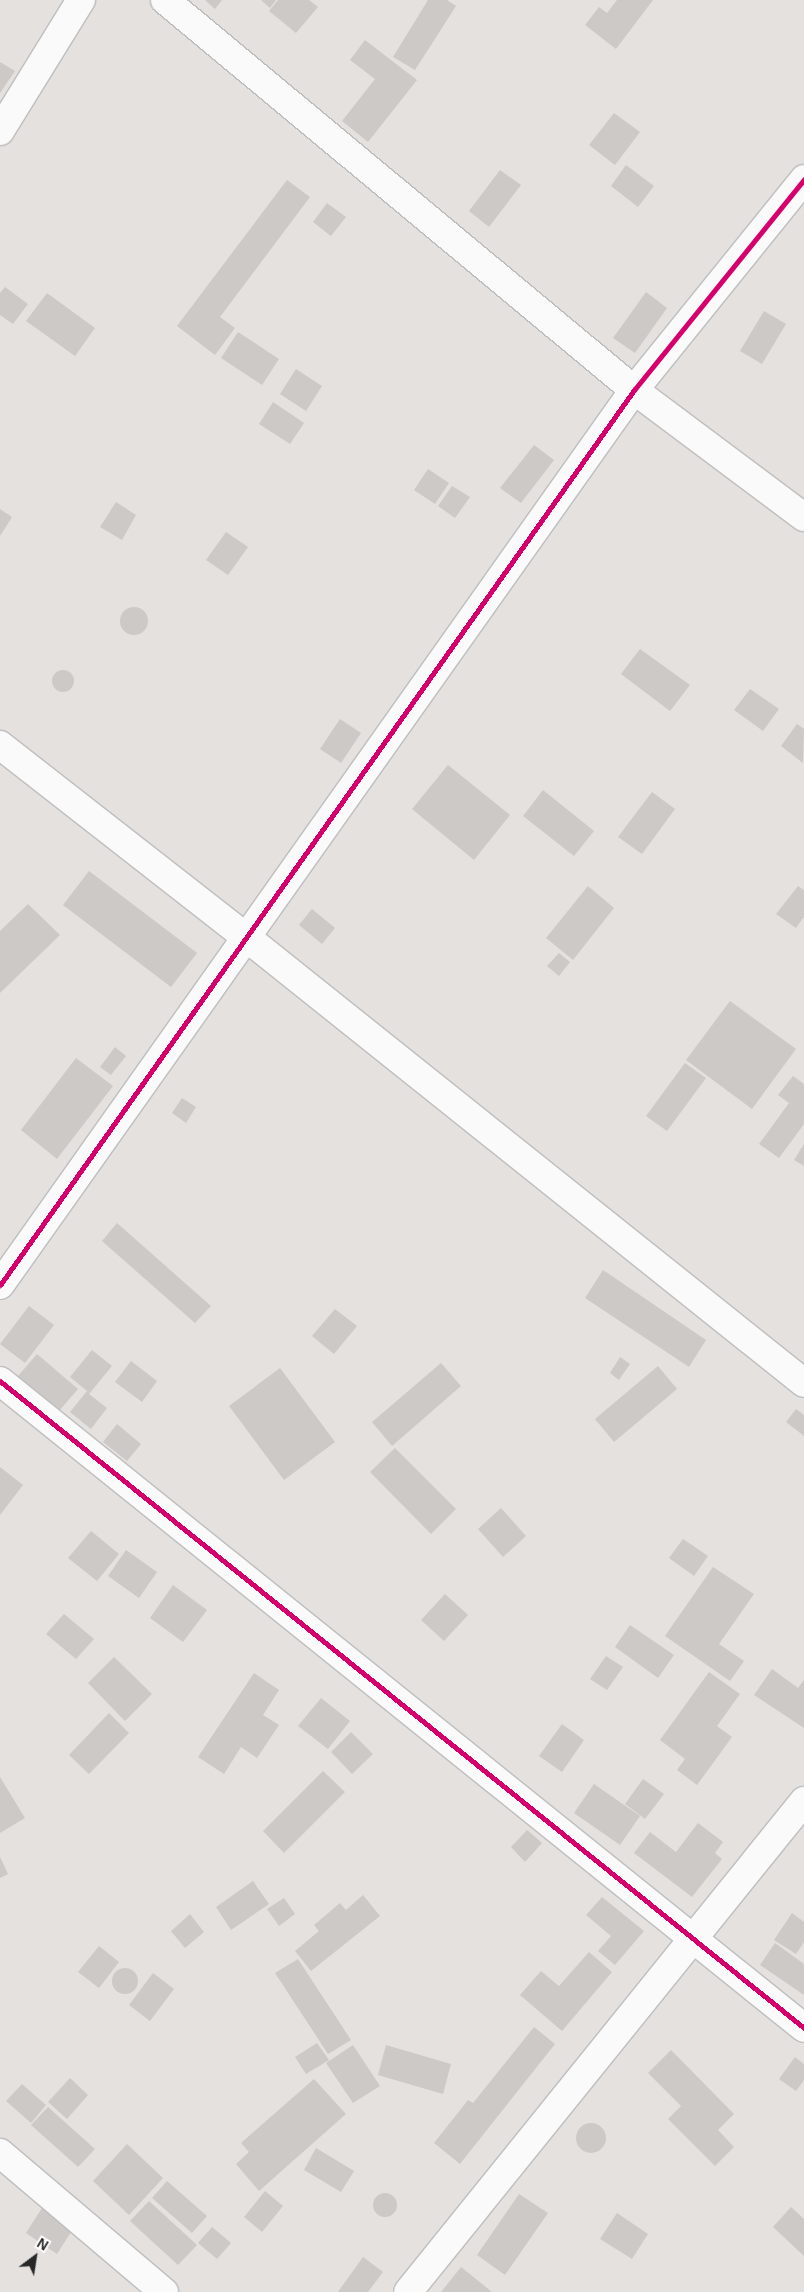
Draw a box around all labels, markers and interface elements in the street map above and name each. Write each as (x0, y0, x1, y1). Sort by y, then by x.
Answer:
north arrow (10, 2232, 60, 2282)
text: N (34, 2235, 51, 2254)

